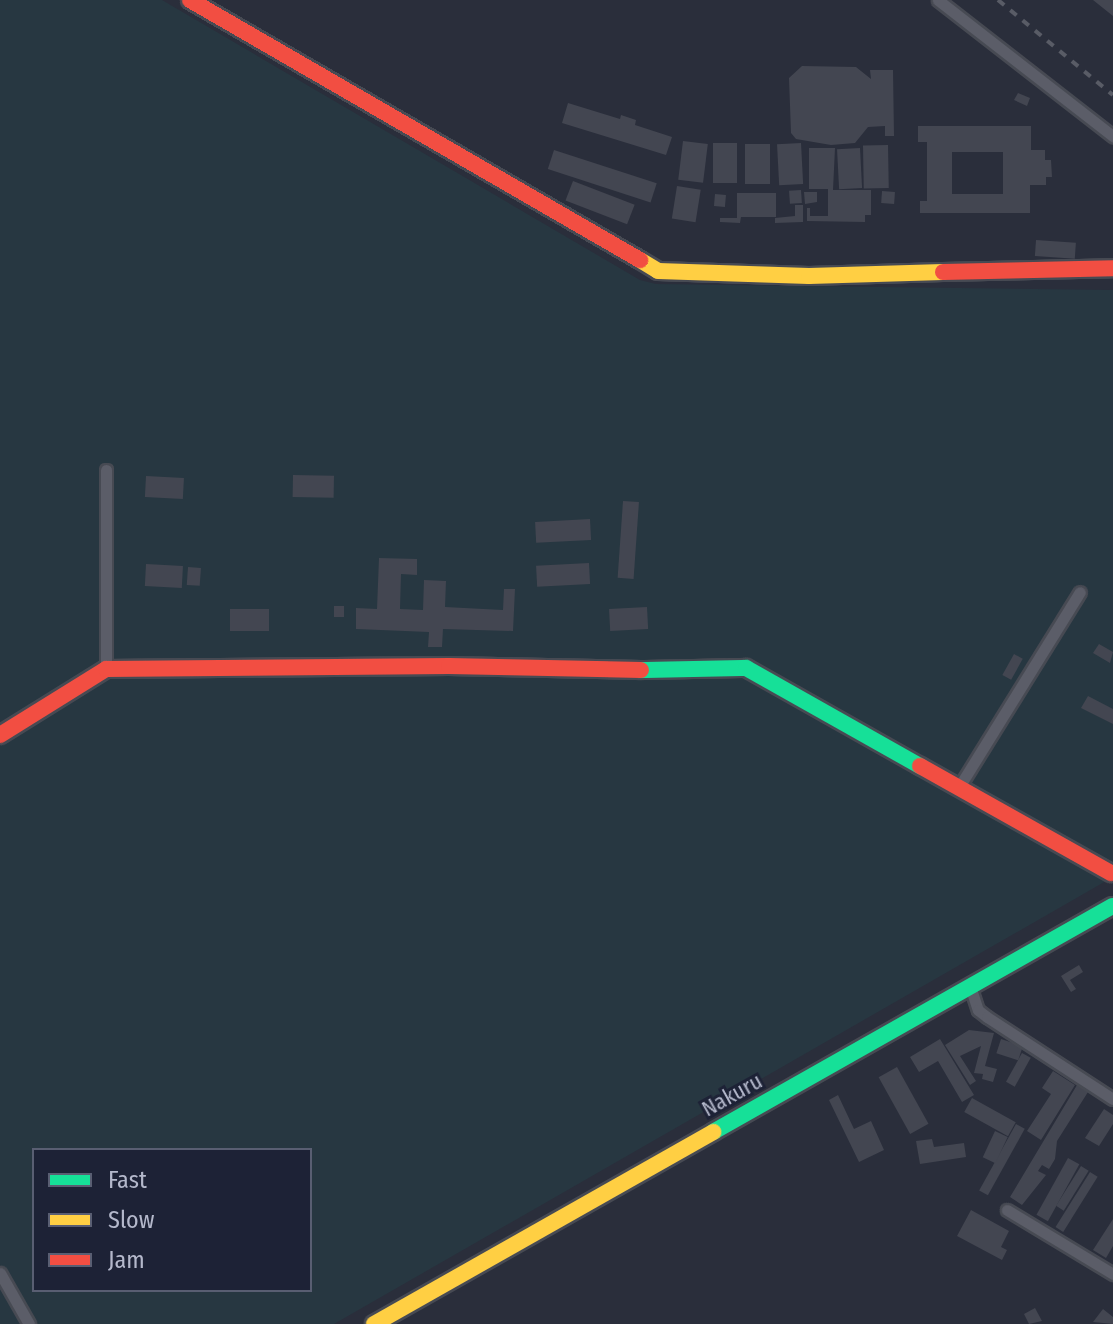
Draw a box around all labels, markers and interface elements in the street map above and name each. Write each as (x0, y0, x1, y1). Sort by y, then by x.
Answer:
street label: Nakuru (697, 1068, 767, 1122)
legend (32, 1148, 312, 1292)
text: Fast (108, 1166, 147, 1194)
text: Slow (108, 1206, 154, 1234)
text: Jam (108, 1246, 145, 1274)

